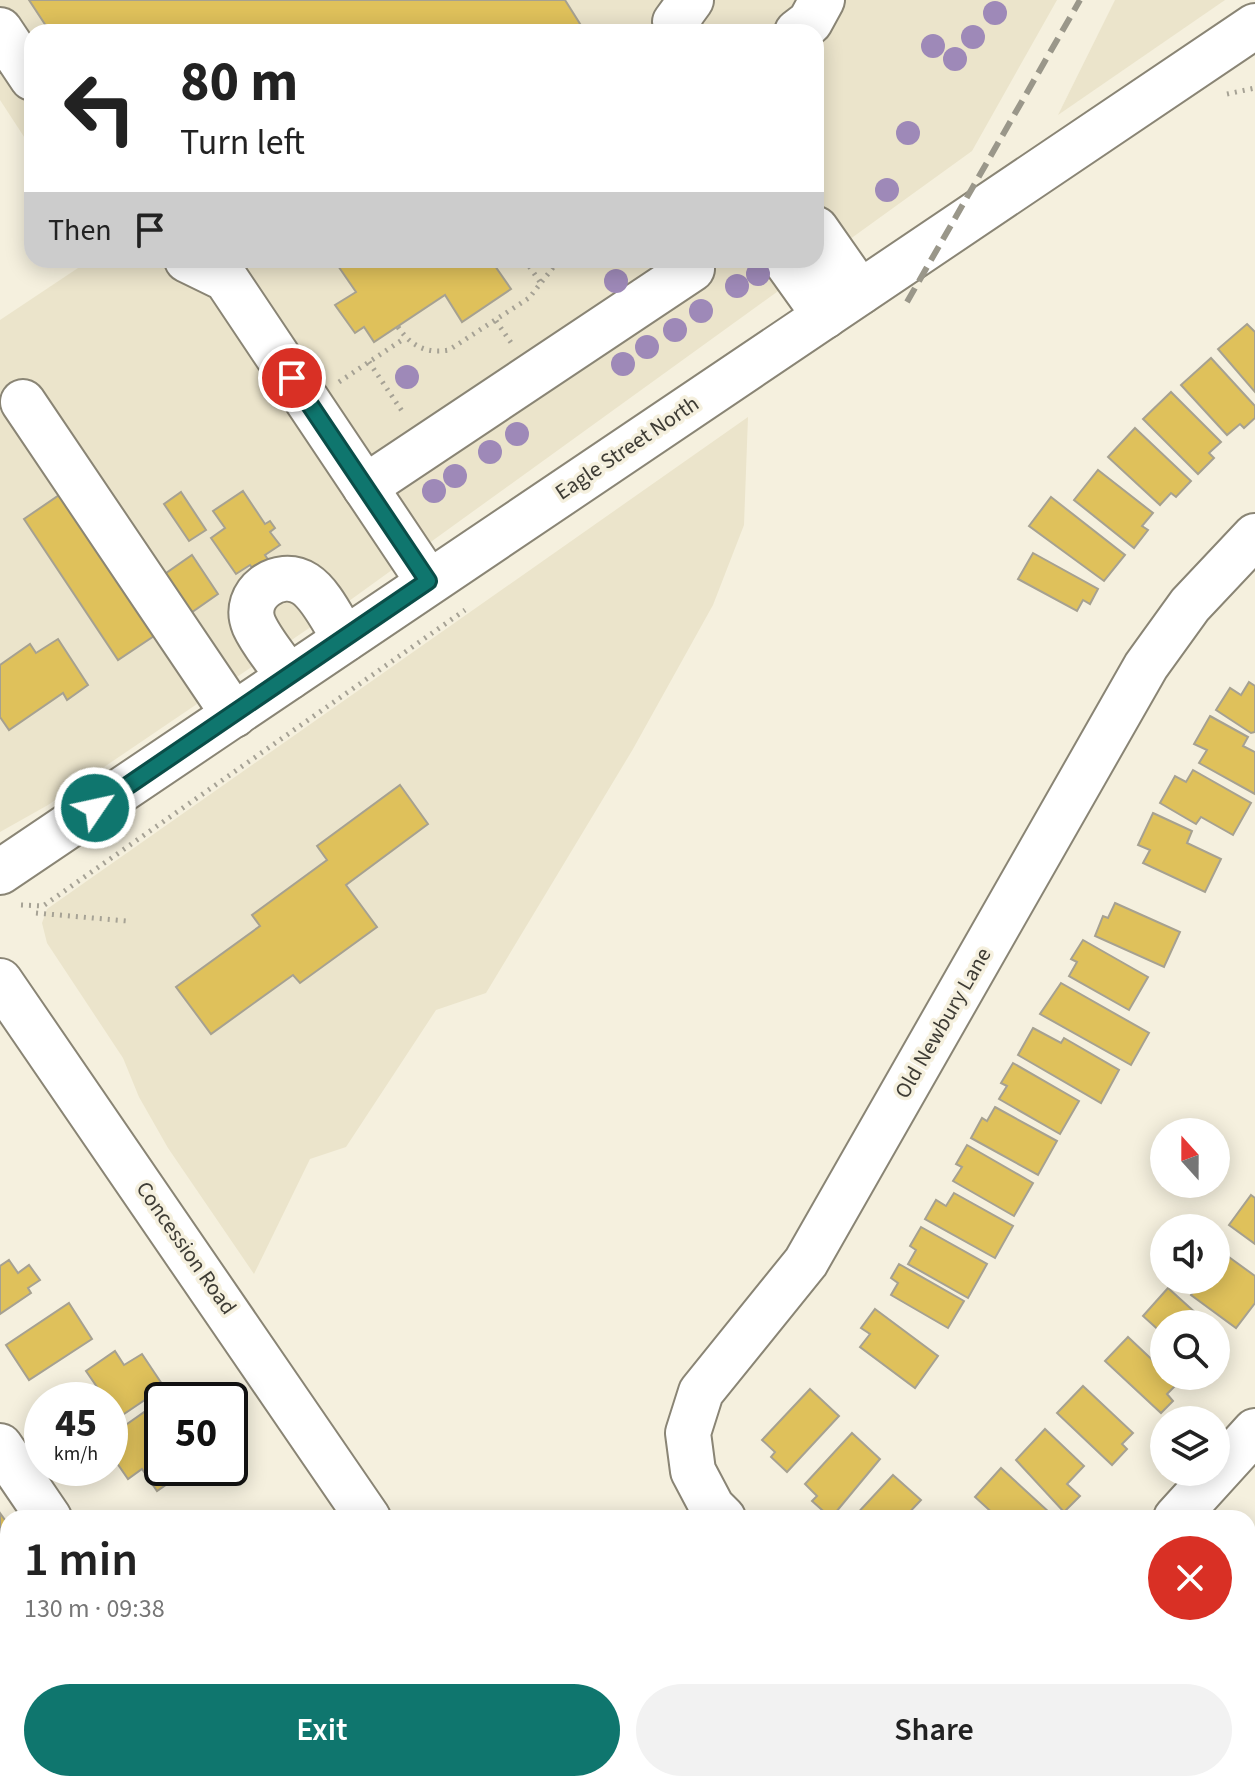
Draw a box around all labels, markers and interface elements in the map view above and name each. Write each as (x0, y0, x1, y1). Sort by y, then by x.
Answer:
text: 80 m (180, 43, 298, 122)
icon: left (48, 56, 152, 160)
text: Turn left (180, 117, 305, 168)
icon: arrive (128, 208, 172, 252)
text: Then (48, 209, 112, 252)
pin (258, 344, 326, 412)
icon: arrive (270, 356, 314, 400)
street label: Eagle Street North (549, 388, 705, 508)
position arrow (53, 766, 137, 850)
street label: Old Newbury Lane (887, 941, 999, 1104)
north arrow (1150, 1118, 1230, 1198)
map controls (1150, 1118, 1230, 1486)
street label: Concession Road (128, 1175, 244, 1321)
button: sound (1150, 1214, 1230, 1294)
button: search (1150, 1310, 1230, 1390)
speed limit sign: 50 (144, 1382, 248, 1486)
text: 45 (55, 1395, 97, 1452)
button: layers (1150, 1406, 1230, 1486)
text: km/h (54, 1440, 98, 1468)
text: 1 min (24, 1526, 138, 1594)
button: close (1148, 1536, 1232, 1620)
text: 130 m · 09:38 (24, 1590, 165, 1627)
button: Exit (24, 1684, 620, 1776)
button: Share (636, 1684, 1232, 1776)

